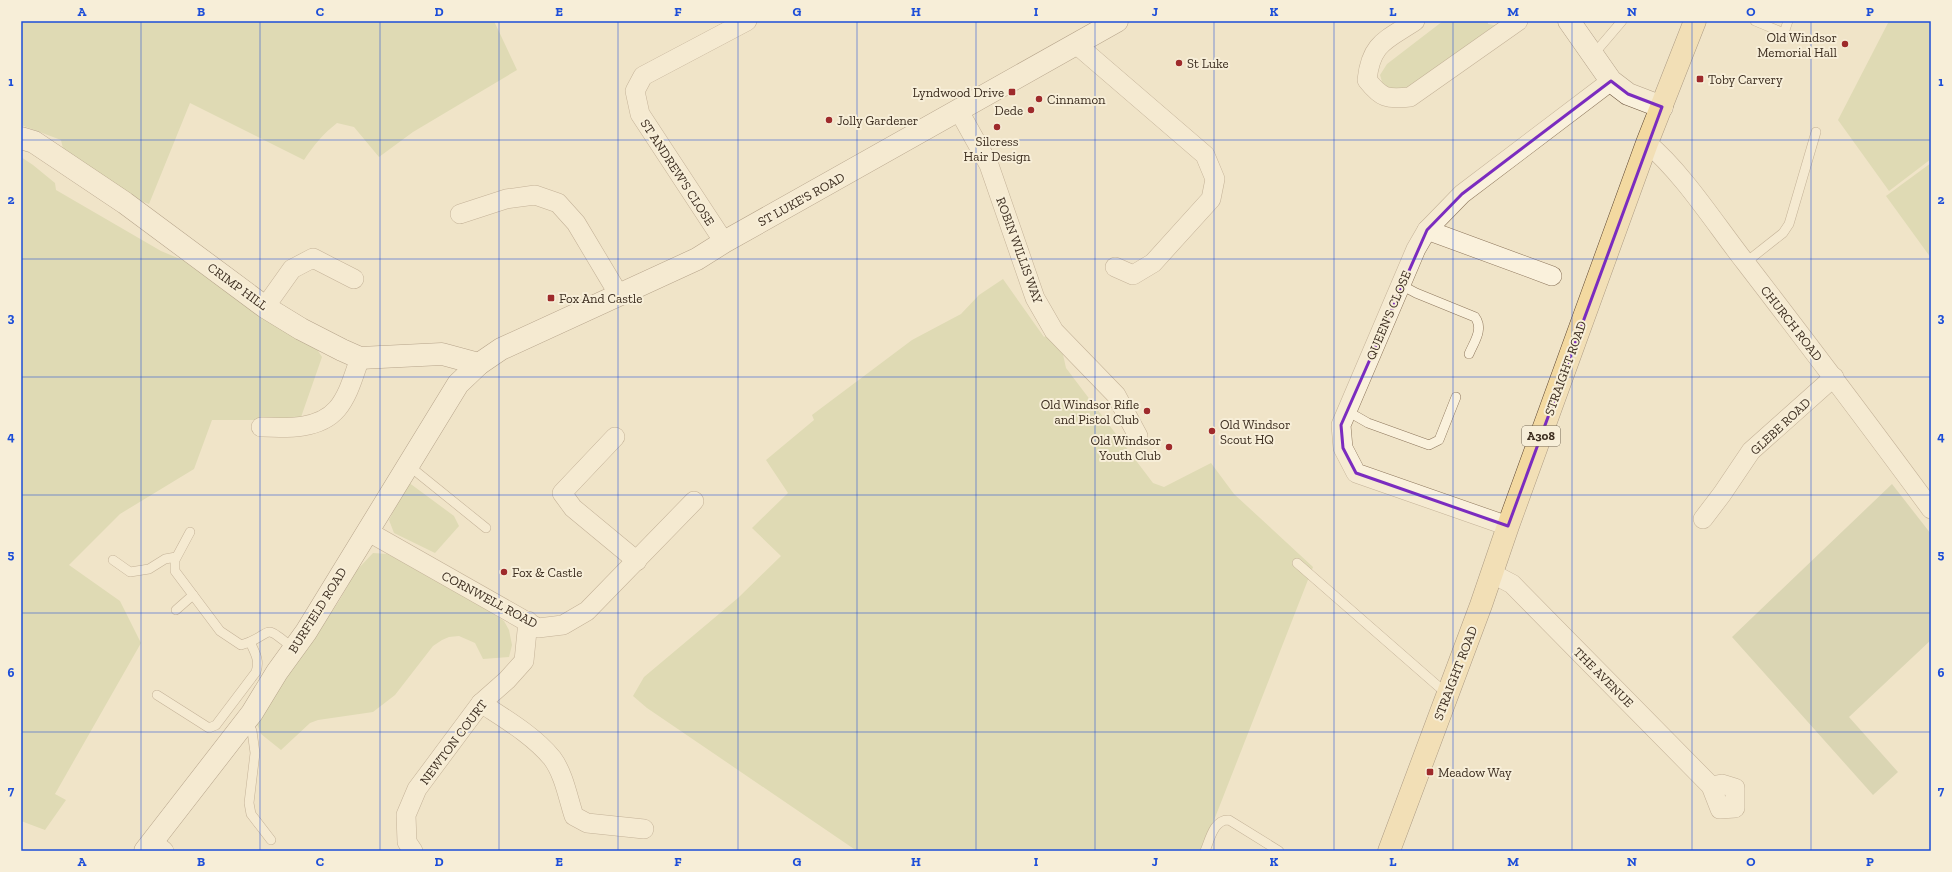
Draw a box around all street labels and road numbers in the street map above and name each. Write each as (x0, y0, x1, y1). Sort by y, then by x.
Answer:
street label: ST ANDREW'S CLOSE (638, 116, 718, 229)
street label: ST LUKE'S ROAD (755, 169, 847, 229)
street label: ROBIN WILLIS WAY (993, 195, 1046, 306)
street label: CRIMP HILL (205, 260, 271, 313)
street label: QUEEN'S CLOSE (1363, 268, 1414, 362)
street label: CHURCH ROAD (1758, 283, 1826, 364)
street label: STRAIGHT ROAD (1541, 319, 1590, 418)
street label: GLEBE ROAD (1747, 395, 1814, 458)
road number: A308 (1522, 426, 1560, 446)
street label: BURFIELD ROAD (285, 565, 350, 656)
street label: CORNWELL ROAD (439, 568, 540, 631)
street label: STRAIGHT ROAD (1431, 624, 1480, 722)
street label: THE AVENUE (1571, 644, 1637, 711)
street label: NEWTON COURT (417, 697, 490, 788)

